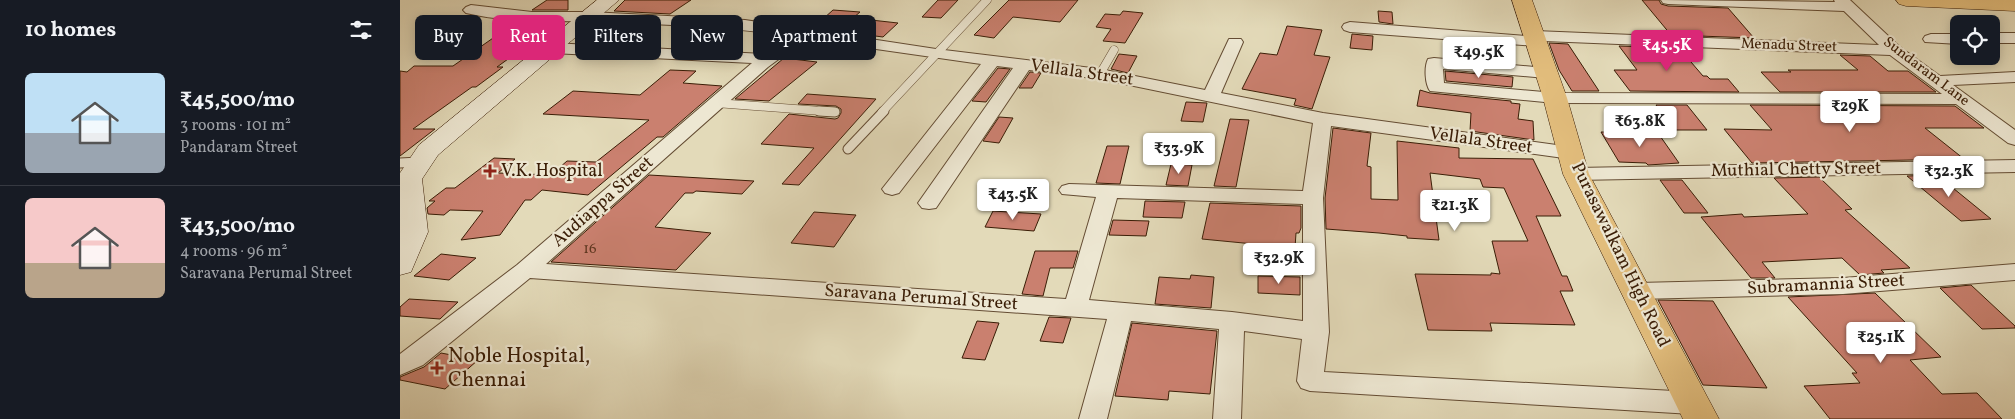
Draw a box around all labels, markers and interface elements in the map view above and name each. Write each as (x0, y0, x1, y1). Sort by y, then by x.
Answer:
chip: Buy (415, 15, 482, 60)
chip: Rent (492, 15, 565, 60)
chip: Filters (575, 15, 661, 60)
chip: New (671, 15, 743, 60)
chip: Apartment (753, 15, 876, 60)
map controls (1950, 15, 2000, 65)
button: locate (1950, 15, 2000, 65)
text: 10 homes (25, 16, 116, 45)
icon: filters (347, 16, 375, 44)
pin: ₹45.5K (1626, 30, 1708, 72)
street label: Sundaram Lane (1878, 32, 1974, 112)
street label: Menadu Street (1740, 34, 1838, 58)
text: ₹45.5K (1642, 35, 1692, 57)
pin: ₹49.5K (1438, 36, 1520, 79)
text: ₹49.5K (1454, 42, 1504, 64)
street label: Vellala Street (1029, 53, 1135, 93)
text: ₹45,500/mo (180, 86, 295, 115)
pin: ₹29K (1820, 90, 1880, 133)
icon: home (65, 93, 125, 153)
text: ₹29K (1831, 96, 1869, 118)
pin: ₹63.8K (1599, 106, 1681, 148)
text: ₹63.8K (1615, 111, 1665, 133)
text: 3 rooms · 101 m² (180, 115, 291, 137)
street label: Vellala Street (1428, 121, 1534, 161)
pin: ₹33.9K (1138, 132, 1220, 175)
text: Pandaram Street (180, 137, 298, 159)
text: ₹33.9K (1154, 138, 1204, 160)
street label: Audiappa Street (547, 151, 659, 253)
street label: Muthial Chetty Street (1711, 156, 1881, 184)
pin: ₹32.3K (1908, 156, 1990, 198)
street label: Purasawalkam High Road (1564, 158, 1676, 352)
place label: V.K. Hospital (501, 159, 603, 184)
text: ₹32.3K (1924, 161, 1974, 183)
marker: V.K. Hospital (483, 164, 497, 178)
pin: ₹43.5K (972, 178, 1054, 221)
text: ₹43.5K (988, 184, 1038, 206)
pin: ₹21.3K (1414, 190, 1496, 232)
text: ₹21.3K (1431, 195, 1479, 217)
text: ₹43,500/mo (180, 212, 295, 241)
icon: home (65, 218, 125, 278)
house number: 16 (583, 239, 597, 260)
text: 4 rooms · 96 m² (180, 241, 287, 263)
pin: ₹32.9K (1238, 242, 1320, 285)
text: ₹32.9K (1254, 248, 1304, 270)
text: Saravana Perumal Street (180, 263, 352, 285)
street label: Subramannia Street (1746, 268, 1906, 302)
street label: Saravana Perumal Street (823, 279, 1019, 317)
pin: ₹25.1K (1840, 322, 1922, 364)
text: ₹25.1K (1857, 327, 1905, 349)
place label: Noble Hospital, Chennai (448, 342, 590, 395)
marker: Noble Hospital, Chennai (430, 361, 444, 375)

